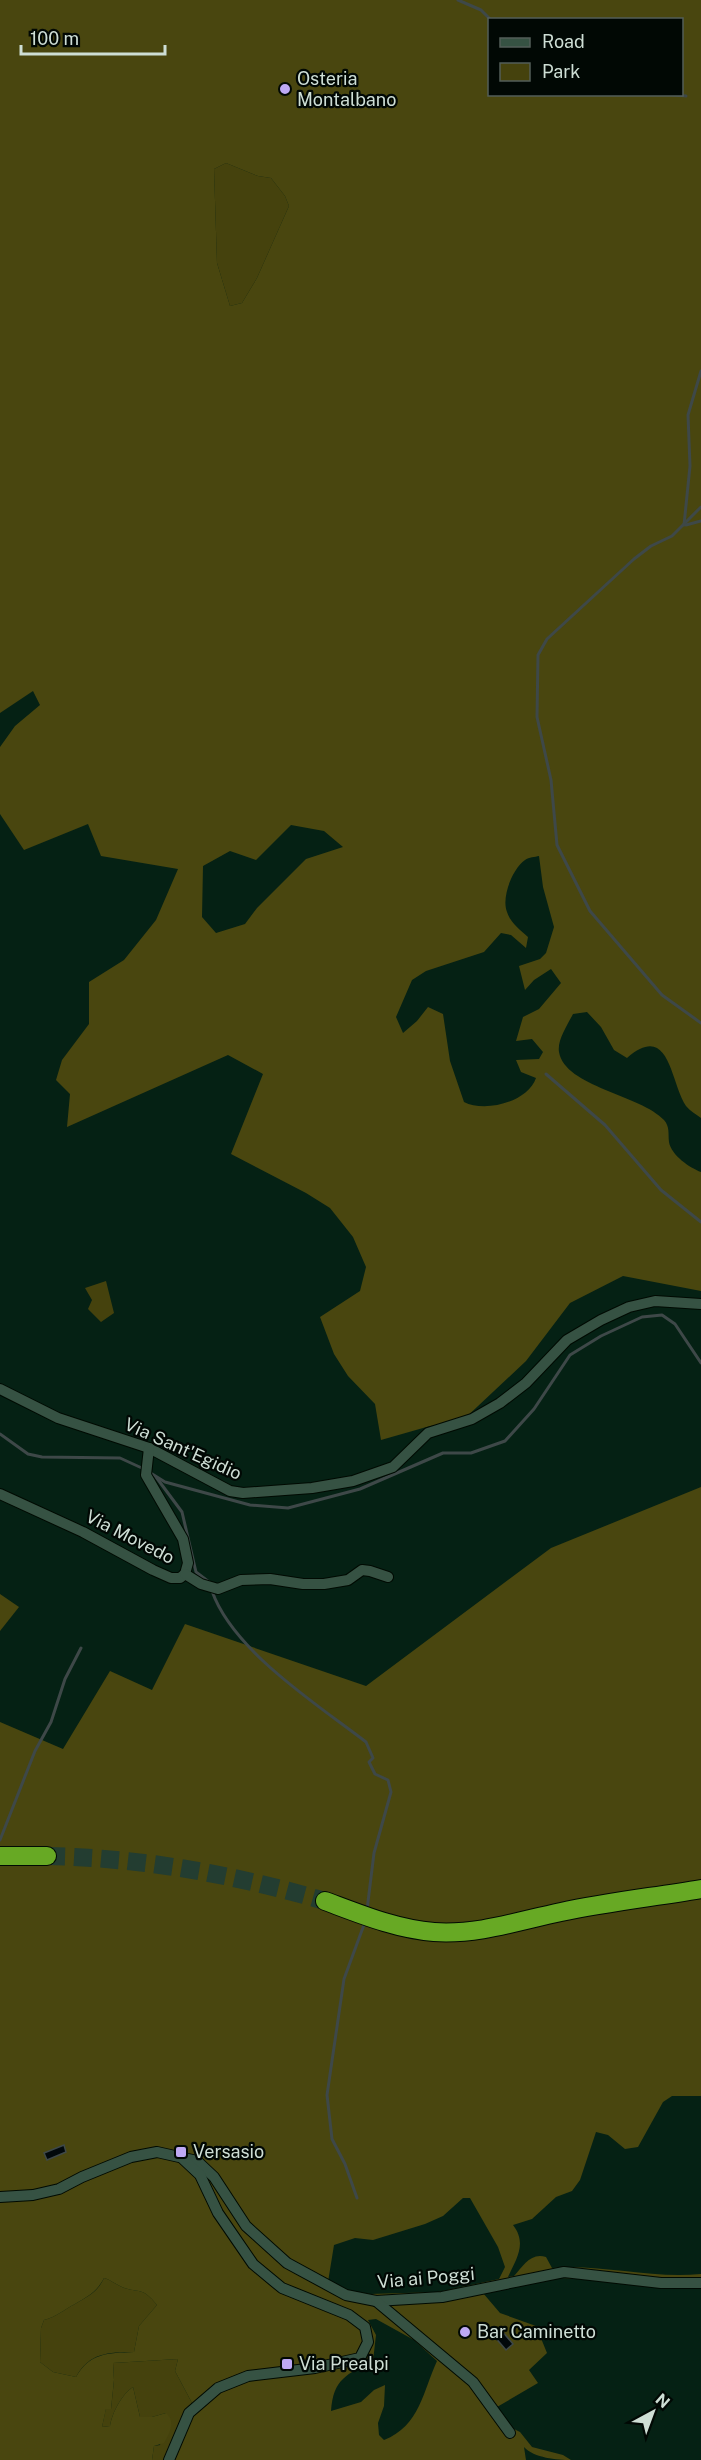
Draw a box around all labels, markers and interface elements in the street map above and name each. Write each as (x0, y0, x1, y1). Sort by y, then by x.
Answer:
scale bar (21, 18, 165, 56)
legend (488, 18, 683, 96)
text: 100 m (30, 28, 79, 49)
text: Road (542, 31, 585, 52)
text: Park (542, 61, 580, 82)
place label: Osteria Montalbano (297, 68, 396, 110)
marker: Osteria Montalbano (278, 82, 292, 96)
street label: Via Sant'Egidio (121, 1413, 245, 1484)
street label: Via Movedo (82, 1505, 178, 1568)
place label: Versasio (193, 2141, 264, 2162)
marker: Versasio (174, 2145, 188, 2159)
street label: Via ai Poggi (376, 2263, 476, 2292)
place label: Bar Caminetto (477, 2321, 596, 2342)
marker: Bar Caminetto (458, 2325, 472, 2339)
place label: Via Prealpi (299, 2353, 389, 2374)
marker: Via Prealpi (280, 2357, 294, 2371)
north arrow (623, 2382, 683, 2442)
text: N (652, 2390, 673, 2412)

